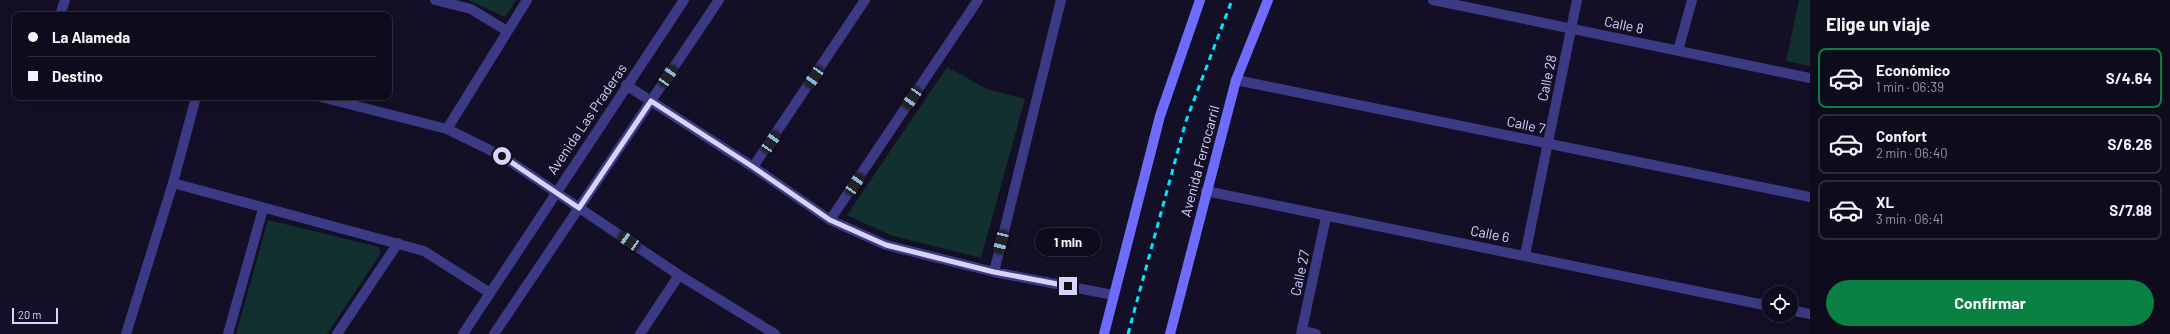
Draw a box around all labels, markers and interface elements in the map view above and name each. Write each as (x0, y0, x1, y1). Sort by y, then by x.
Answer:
street label: Calle 8 (1603, 12, 1645, 37)
text: Elige un viaje (1826, 13, 1930, 35)
text: La Alameda (52, 28, 130, 46)
street label: Calle 28 (1533, 53, 1560, 103)
street label: Avenida Las Praderas (543, 60, 630, 177)
icon: car (1828, 60, 1864, 96)
text: Económico (1876, 61, 1950, 79)
car (656, 63, 680, 89)
car (802, 64, 826, 90)
text: Destino (52, 67, 103, 85)
text: S/4.64 (2106, 69, 2152, 87)
text: 1 min · 06:39 (1876, 79, 1944, 95)
car (900, 85, 924, 111)
street label: Avenida Ferrocarril (1176, 103, 1223, 218)
street label: Calle 7 (1505, 112, 1547, 137)
icon: car (1828, 126, 1864, 162)
text: Confort (1876, 127, 1927, 145)
car (759, 129, 783, 155)
text: S/6.26 (2107, 135, 2152, 153)
text: 2 min · 06:40 (1876, 145, 1948, 161)
route start (493, 147, 511, 165)
car (843, 171, 867, 197)
icon: car (1828, 192, 1864, 228)
text: XL (1876, 193, 1894, 211)
text: S/7.88 (2109, 201, 2152, 219)
text: 3 min · 06:41 (1876, 211, 1943, 227)
street label: Calle 6 (1469, 221, 1511, 246)
callout: 1 min (1035, 228, 1101, 256)
car (616, 229, 642, 253)
car (992, 229, 1010, 255)
text: 1 min (1054, 234, 1082, 250)
street label: Calle 27 (1286, 248, 1313, 297)
route end (1059, 277, 1077, 295)
button: Confirmar (1826, 280, 2154, 326)
map controls (1762, 286, 1798, 322)
button: locate (1762, 286, 1798, 322)
scale bar (12, 306, 58, 325)
text: 20 m (18, 308, 41, 321)

